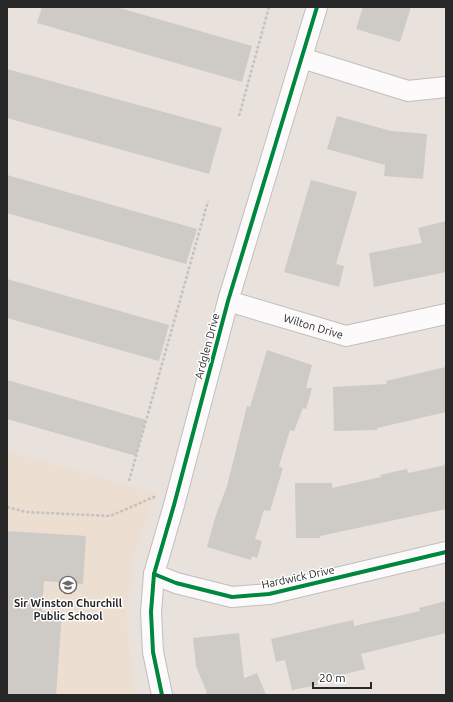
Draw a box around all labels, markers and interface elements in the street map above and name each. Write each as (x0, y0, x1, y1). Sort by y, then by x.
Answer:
street label: Ardglen Drive (192, 312, 222, 380)
street label: Wilton Drive (282, 312, 345, 341)
street label: Hardwick Drive (260, 563, 336, 591)
school or university icon: Sir Winston Churchill Public School (58, 575, 78, 595)
place label: Sir Winston Churchill Public School (14, 597, 123, 622)
scale bar (313, 664, 371, 690)
text: 20 m (319, 671, 346, 684)

